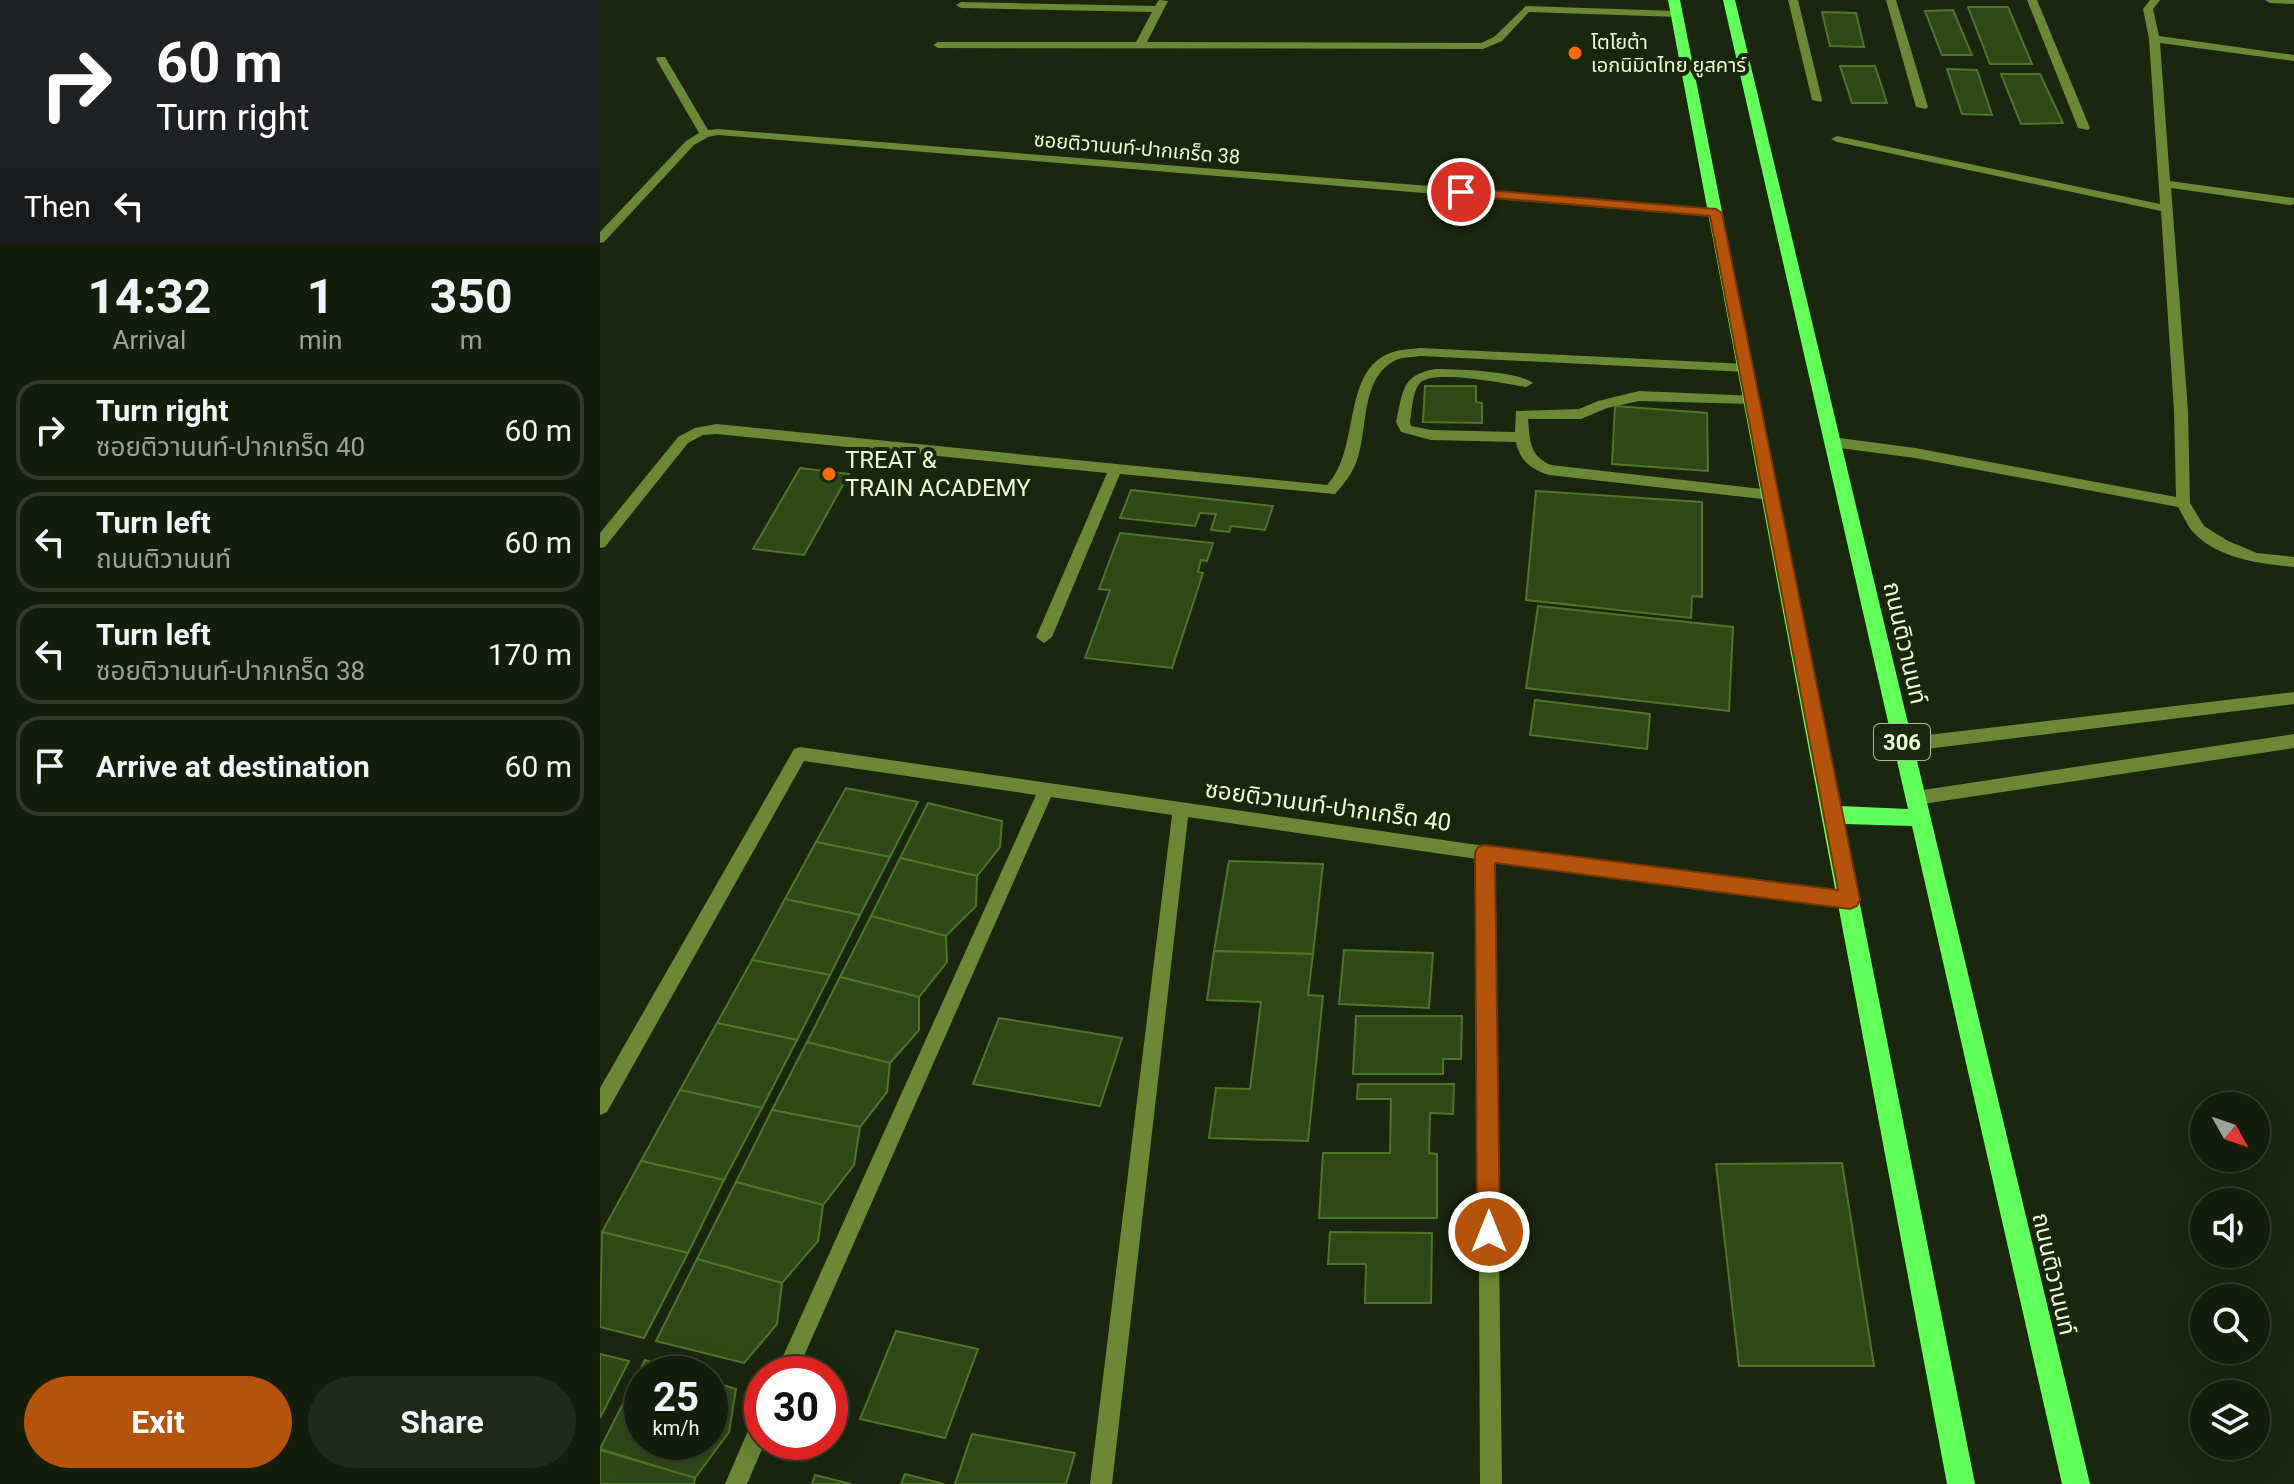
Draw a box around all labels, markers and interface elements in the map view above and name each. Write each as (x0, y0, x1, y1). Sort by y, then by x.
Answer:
text: 60 m (156, 30, 283, 96)
place label: โตโยต้า เอกนิมิตไทย ยูสคาร์ (1591, 30, 1747, 78)
icon: right (24, 32, 128, 136)
marker: โตโยต้า เอกนิมิตไทย ยูสคาร์ (1566, 44, 1584, 62)
text: Turn right (156, 97, 309, 139)
street label: ซอยติวานนท์-ปากเกร็ด 38 (1033, 127, 1241, 169)
pin (1427, 158, 1495, 226)
icon: arrive (1439, 170, 1483, 214)
icon: left (107, 184, 151, 228)
text: Then (24, 189, 91, 224)
text: 14:32 (88, 268, 211, 325)
text: 1 (307, 268, 334, 325)
text: 350 (430, 268, 512, 325)
text: Arrival (113, 325, 186, 355)
text: min (299, 325, 342, 355)
text: m (460, 325, 483, 355)
text: Turn right (96, 393, 229, 428)
icon: right (28, 408, 72, 452)
text: 60 m (505, 413, 572, 448)
text: ซอยติวานนท์-ปากเกร็ด 40 (96, 432, 365, 462)
place label: TREAT & TRAIN ACADEMY (845, 446, 1031, 502)
marker: TREAT & TRAIN ACADEMY (820, 465, 838, 483)
text: Turn left (96, 505, 211, 540)
icon: left (28, 520, 72, 564)
text: 60 m (505, 525, 572, 560)
text: ถนนติวานนท์ (96, 544, 231, 574)
street label: ถนนติวานนท์ (1877, 579, 1933, 707)
text: Turn left (96, 617, 211, 652)
icon: left (28, 632, 72, 676)
text: 170 m (488, 637, 572, 672)
text: ซอยติวานนท์-ปากเกร็ด 38 (96, 656, 365, 686)
road number: 306 (1874, 724, 1930, 760)
icon: arrive (28, 744, 72, 788)
text: Arrive at destination (96, 749, 370, 784)
text: 60 m (505, 749, 572, 784)
street label: ซอยติวานนท์-ปากเกร็ด 40 (1203, 775, 1453, 837)
north arrow (2190, 1092, 2270, 1172)
map controls (2190, 1092, 2270, 1460)
button: sound (2190, 1188, 2270, 1268)
position arrow (1447, 1190, 1531, 1274)
street label: ถนนติวานนท์ (2026, 1210, 2082, 1338)
button: search (2190, 1284, 2270, 1364)
speed limit sign: 30 (744, 1356, 848, 1460)
text: 25 (653, 1374, 699, 1421)
button: Exit (24, 1376, 292, 1468)
button: Share (308, 1376, 576, 1468)
button: layers (2190, 1380, 2270, 1460)
text: km/h (653, 1416, 699, 1440)

